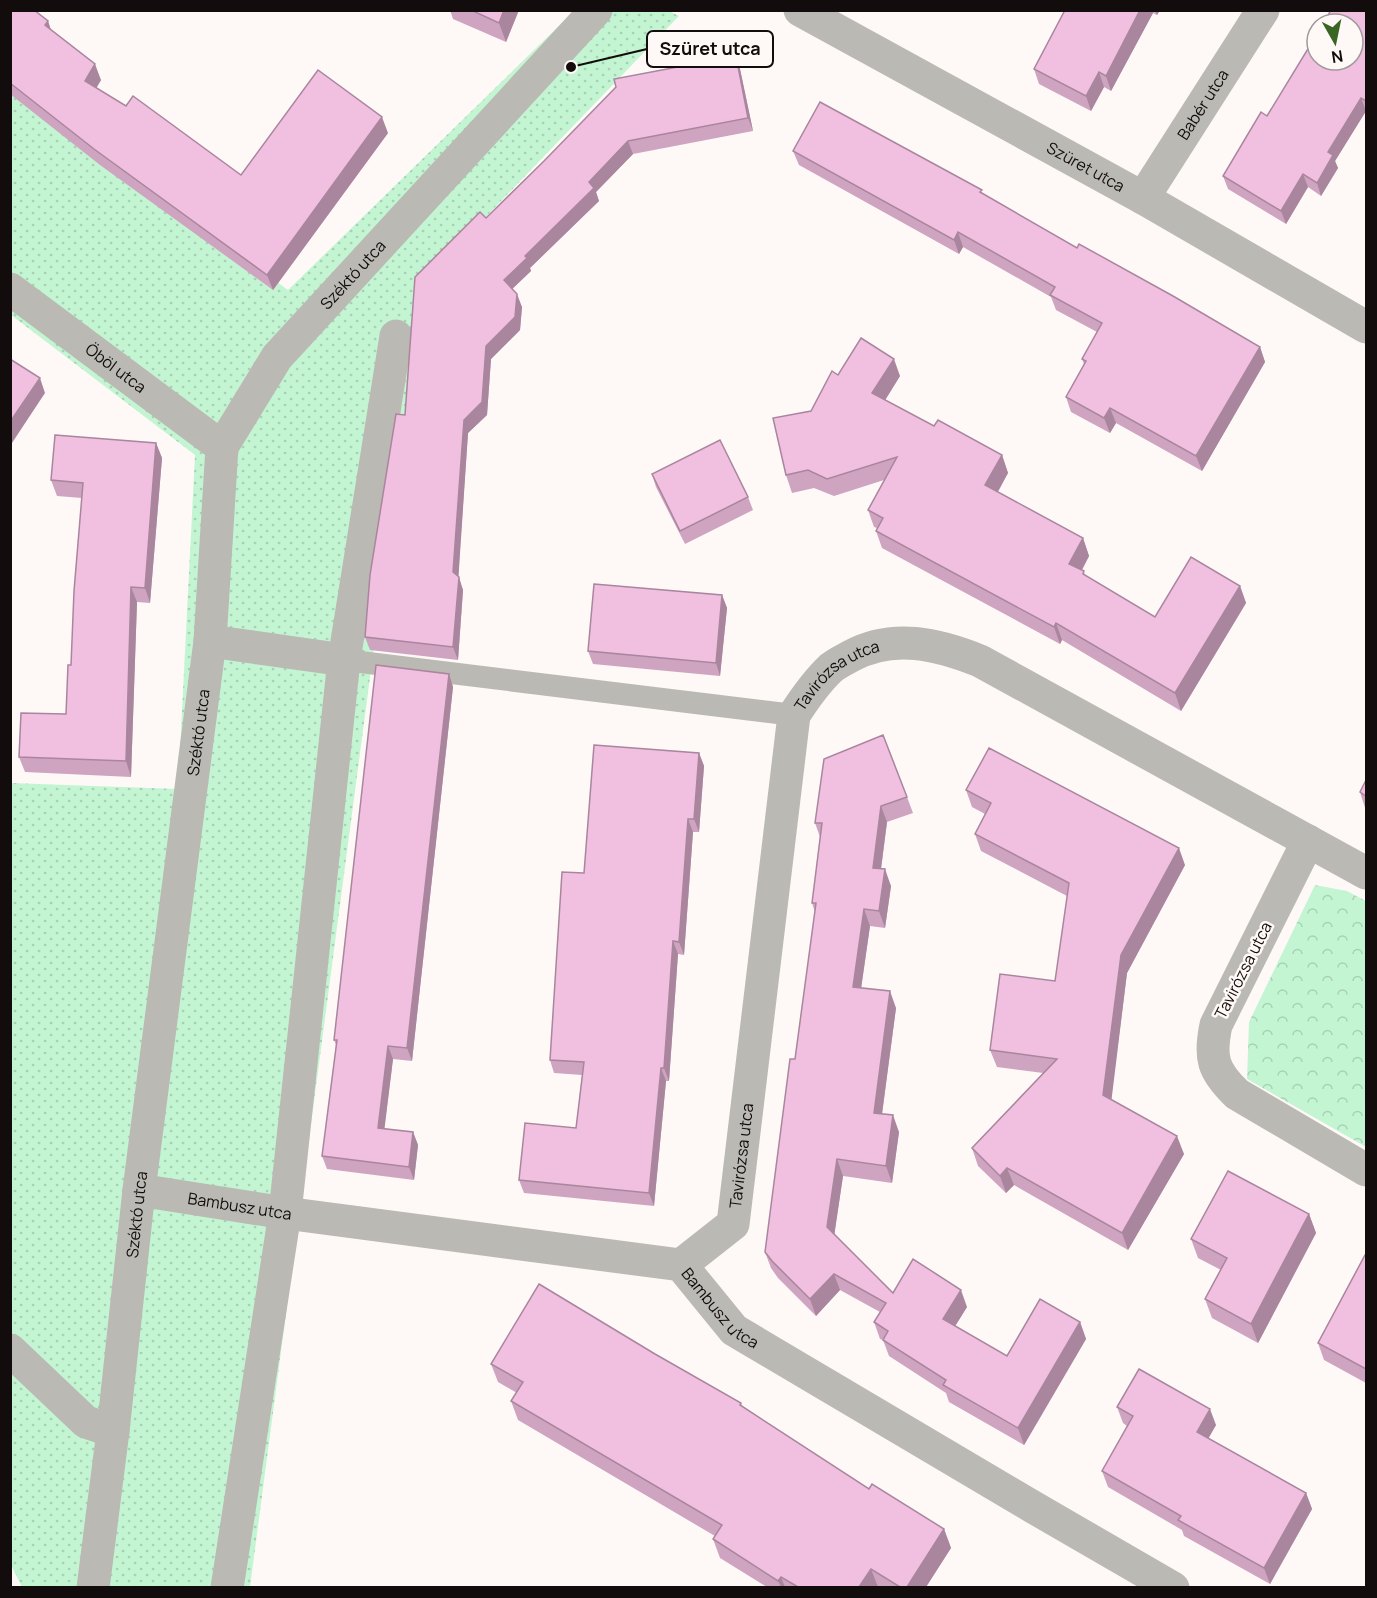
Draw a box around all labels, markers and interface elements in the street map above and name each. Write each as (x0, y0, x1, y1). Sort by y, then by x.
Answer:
north arrow (1305, 12, 1365, 72)
callout: Szüret utca (647, 31, 773, 67)
text: Szüret utca (659, 36, 761, 60)
text: N (1330, 45, 1345, 69)
street label: Babér utca (1172, 65, 1233, 144)
street label: Szüret utca (1043, 136, 1129, 197)
street label: Széktó utca (315, 235, 390, 314)
street label: Öböl utca (81, 338, 151, 398)
street label: Tavirózsa utca (789, 635, 882, 715)
street label: Széktó utca (182, 688, 215, 777)
street label: Tavirózsa utca (1209, 918, 1277, 1022)
street label: Tavirózsa utca (724, 1102, 758, 1210)
street label: Széktó utca (121, 1170, 152, 1259)
street label: Bambusz utca (186, 1187, 293, 1225)
street label: Bambusz utca (677, 1263, 763, 1353)

